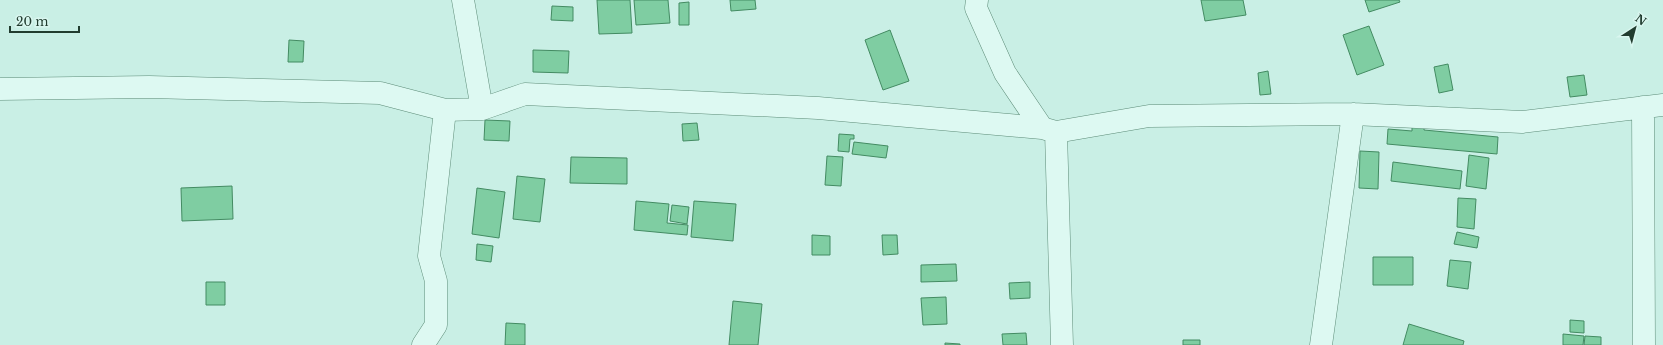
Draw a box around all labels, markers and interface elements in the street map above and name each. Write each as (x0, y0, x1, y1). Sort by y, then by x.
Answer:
scale bar (10, 8, 79, 34)
north arrow (1615, 8, 1655, 48)
text: N (1633, 11, 1650, 29)
text: 20 m (16, 14, 48, 29)

